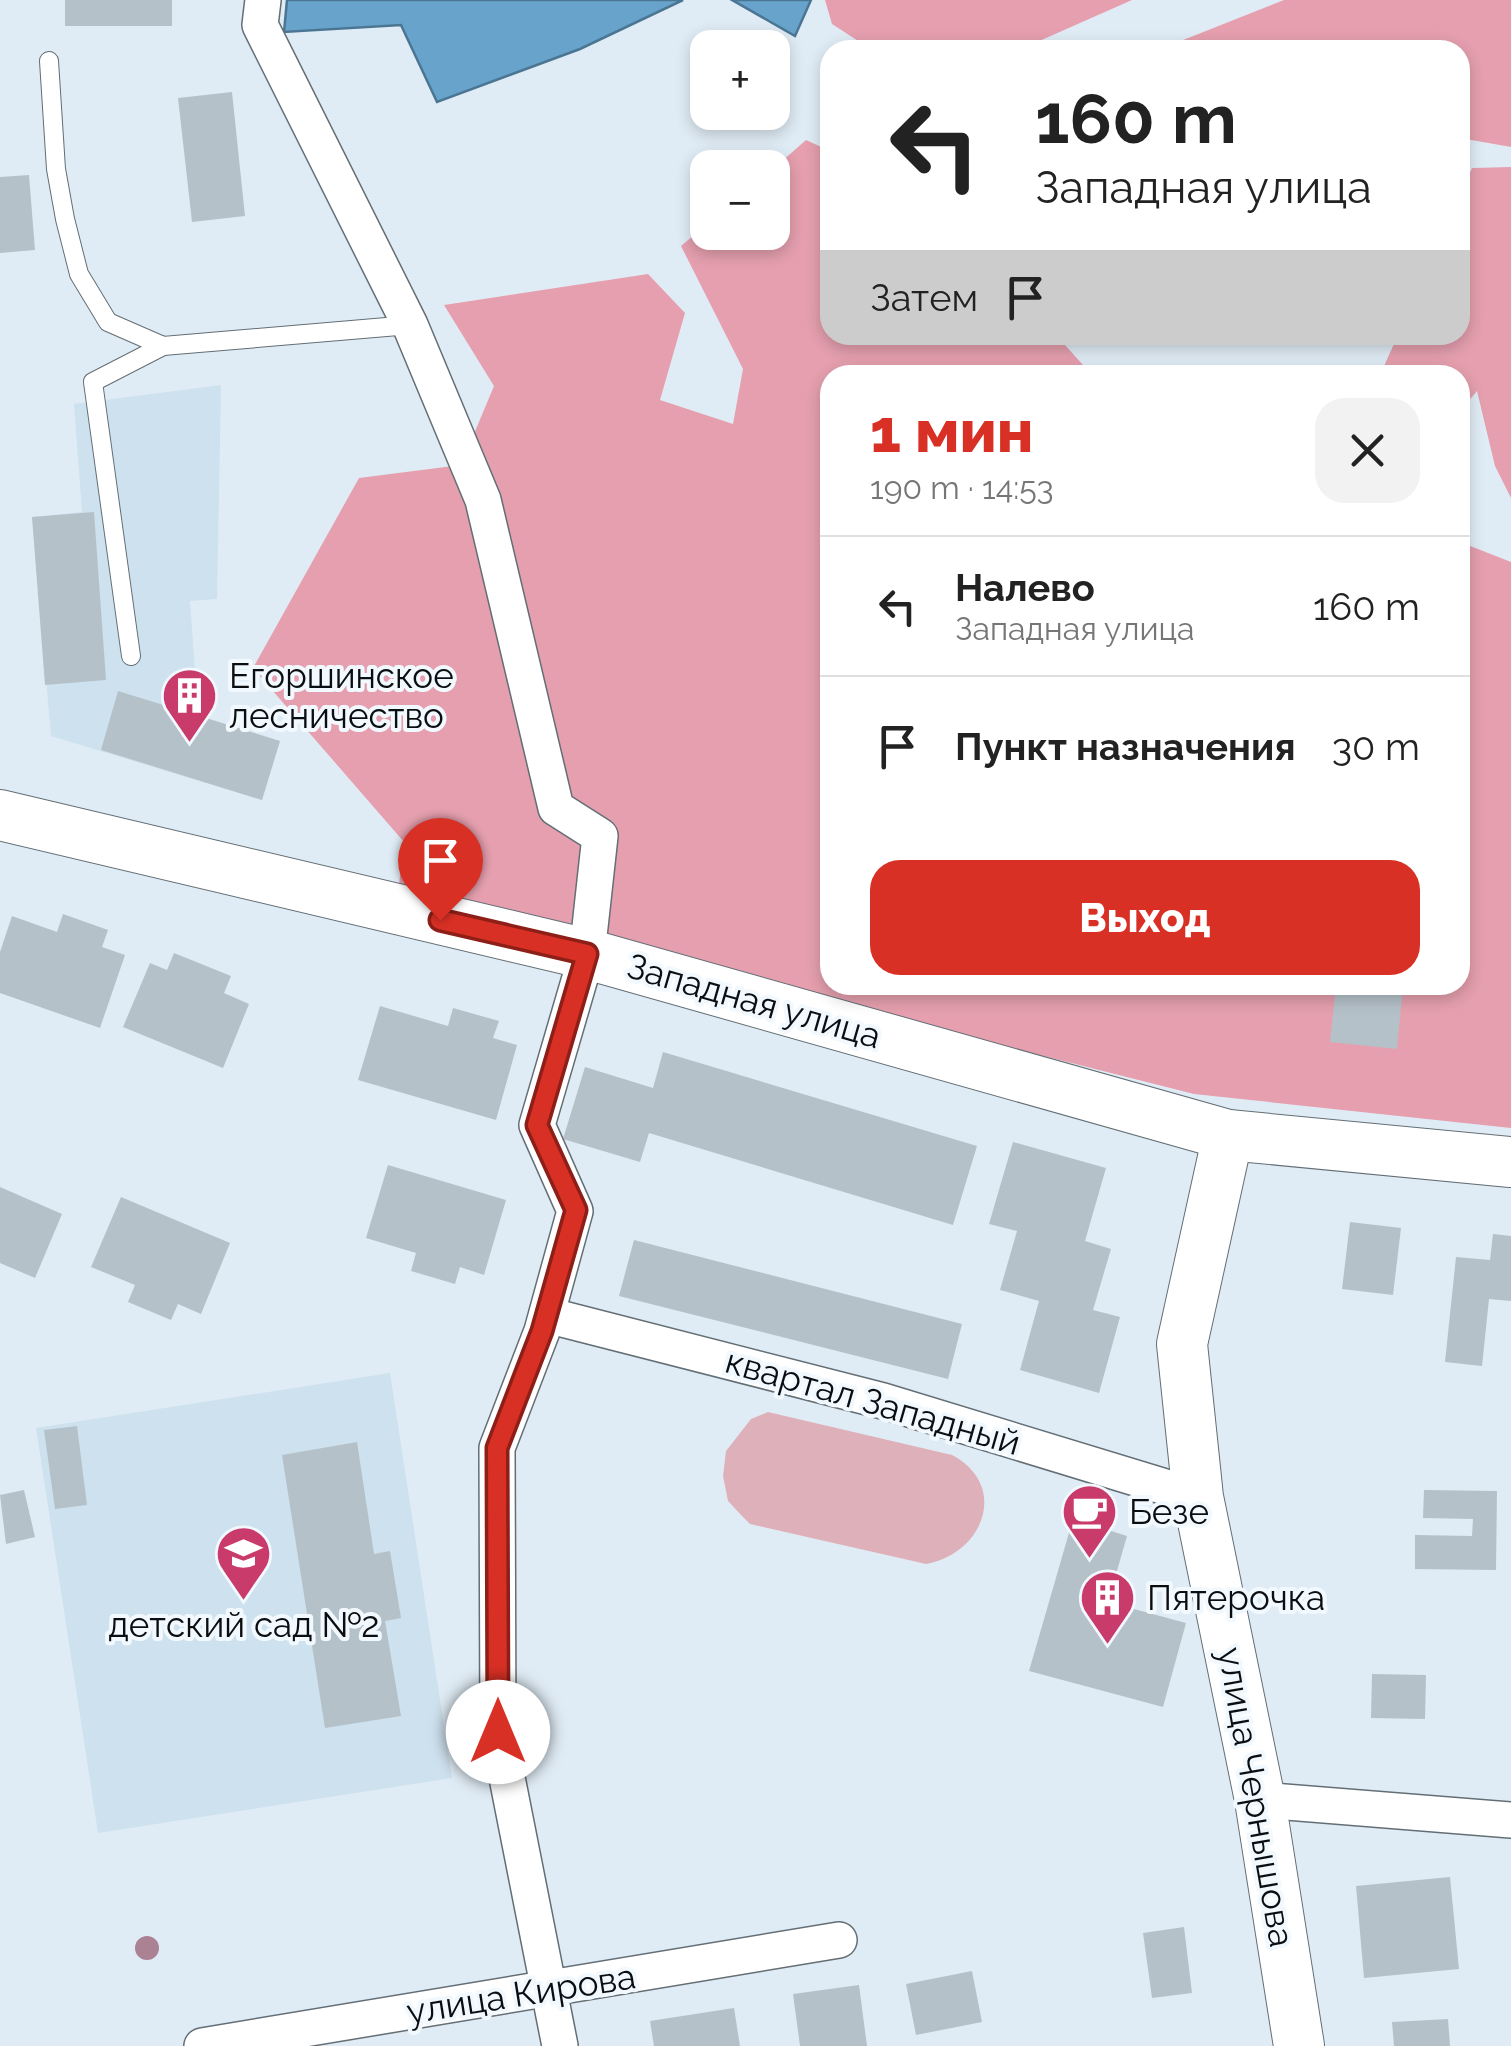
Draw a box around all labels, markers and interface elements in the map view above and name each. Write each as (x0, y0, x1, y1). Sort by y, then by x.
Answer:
map controls (690, 30, 790, 250)
button: + (690, 30, 790, 130)
text: 160 m (1035, 77, 1237, 159)
icon: left (870, 80, 1000, 210)
button: − (690, 150, 790, 250)
text: Западная улица (1035, 161, 1372, 214)
icon: arrive (998, 270, 1053, 325)
text: Затем (870, 275, 978, 320)
text: 1 мин (870, 396, 1033, 466)
button: close (1315, 398, 1420, 503)
text: 190 m · 14:53 (870, 469, 1054, 506)
text: Налево (955, 565, 1095, 610)
icon: left (870, 579, 925, 634)
text: 160 m (1313, 584, 1420, 629)
text: Западная улица (955, 610, 1195, 647)
place label: Егоршинское лесничество (229, 655, 454, 736)
building icon: Егоршинское лесничество (160, 666, 220, 745)
icon: arrive (870, 719, 925, 774)
text: Пункт назначения (955, 724, 1296, 769)
text: 30 m (1332, 724, 1420, 769)
pin (398, 818, 483, 921)
icon: arrive (413, 833, 468, 888)
button: Выход (870, 860, 1420, 975)
street label: Западная улица (623, 945, 886, 1056)
street label: квартал Западный (721, 1340, 1025, 1463)
cafe icon: Безе (1060, 1482, 1120, 1561)
place label: Безе (1129, 1491, 1209, 1532)
school or university icon: детский сад №2 (214, 1524, 274, 1603)
building icon: Пятерочка (1078, 1568, 1138, 1647)
place label: Пятерочка (1147, 1577, 1325, 1618)
place label: детский сад №2 (108, 1604, 380, 1645)
street label: улица Чернышова (1210, 1644, 1303, 1950)
position arrow (446, 1680, 550, 1784)
street label: улица Кирова (404, 1955, 638, 2032)

